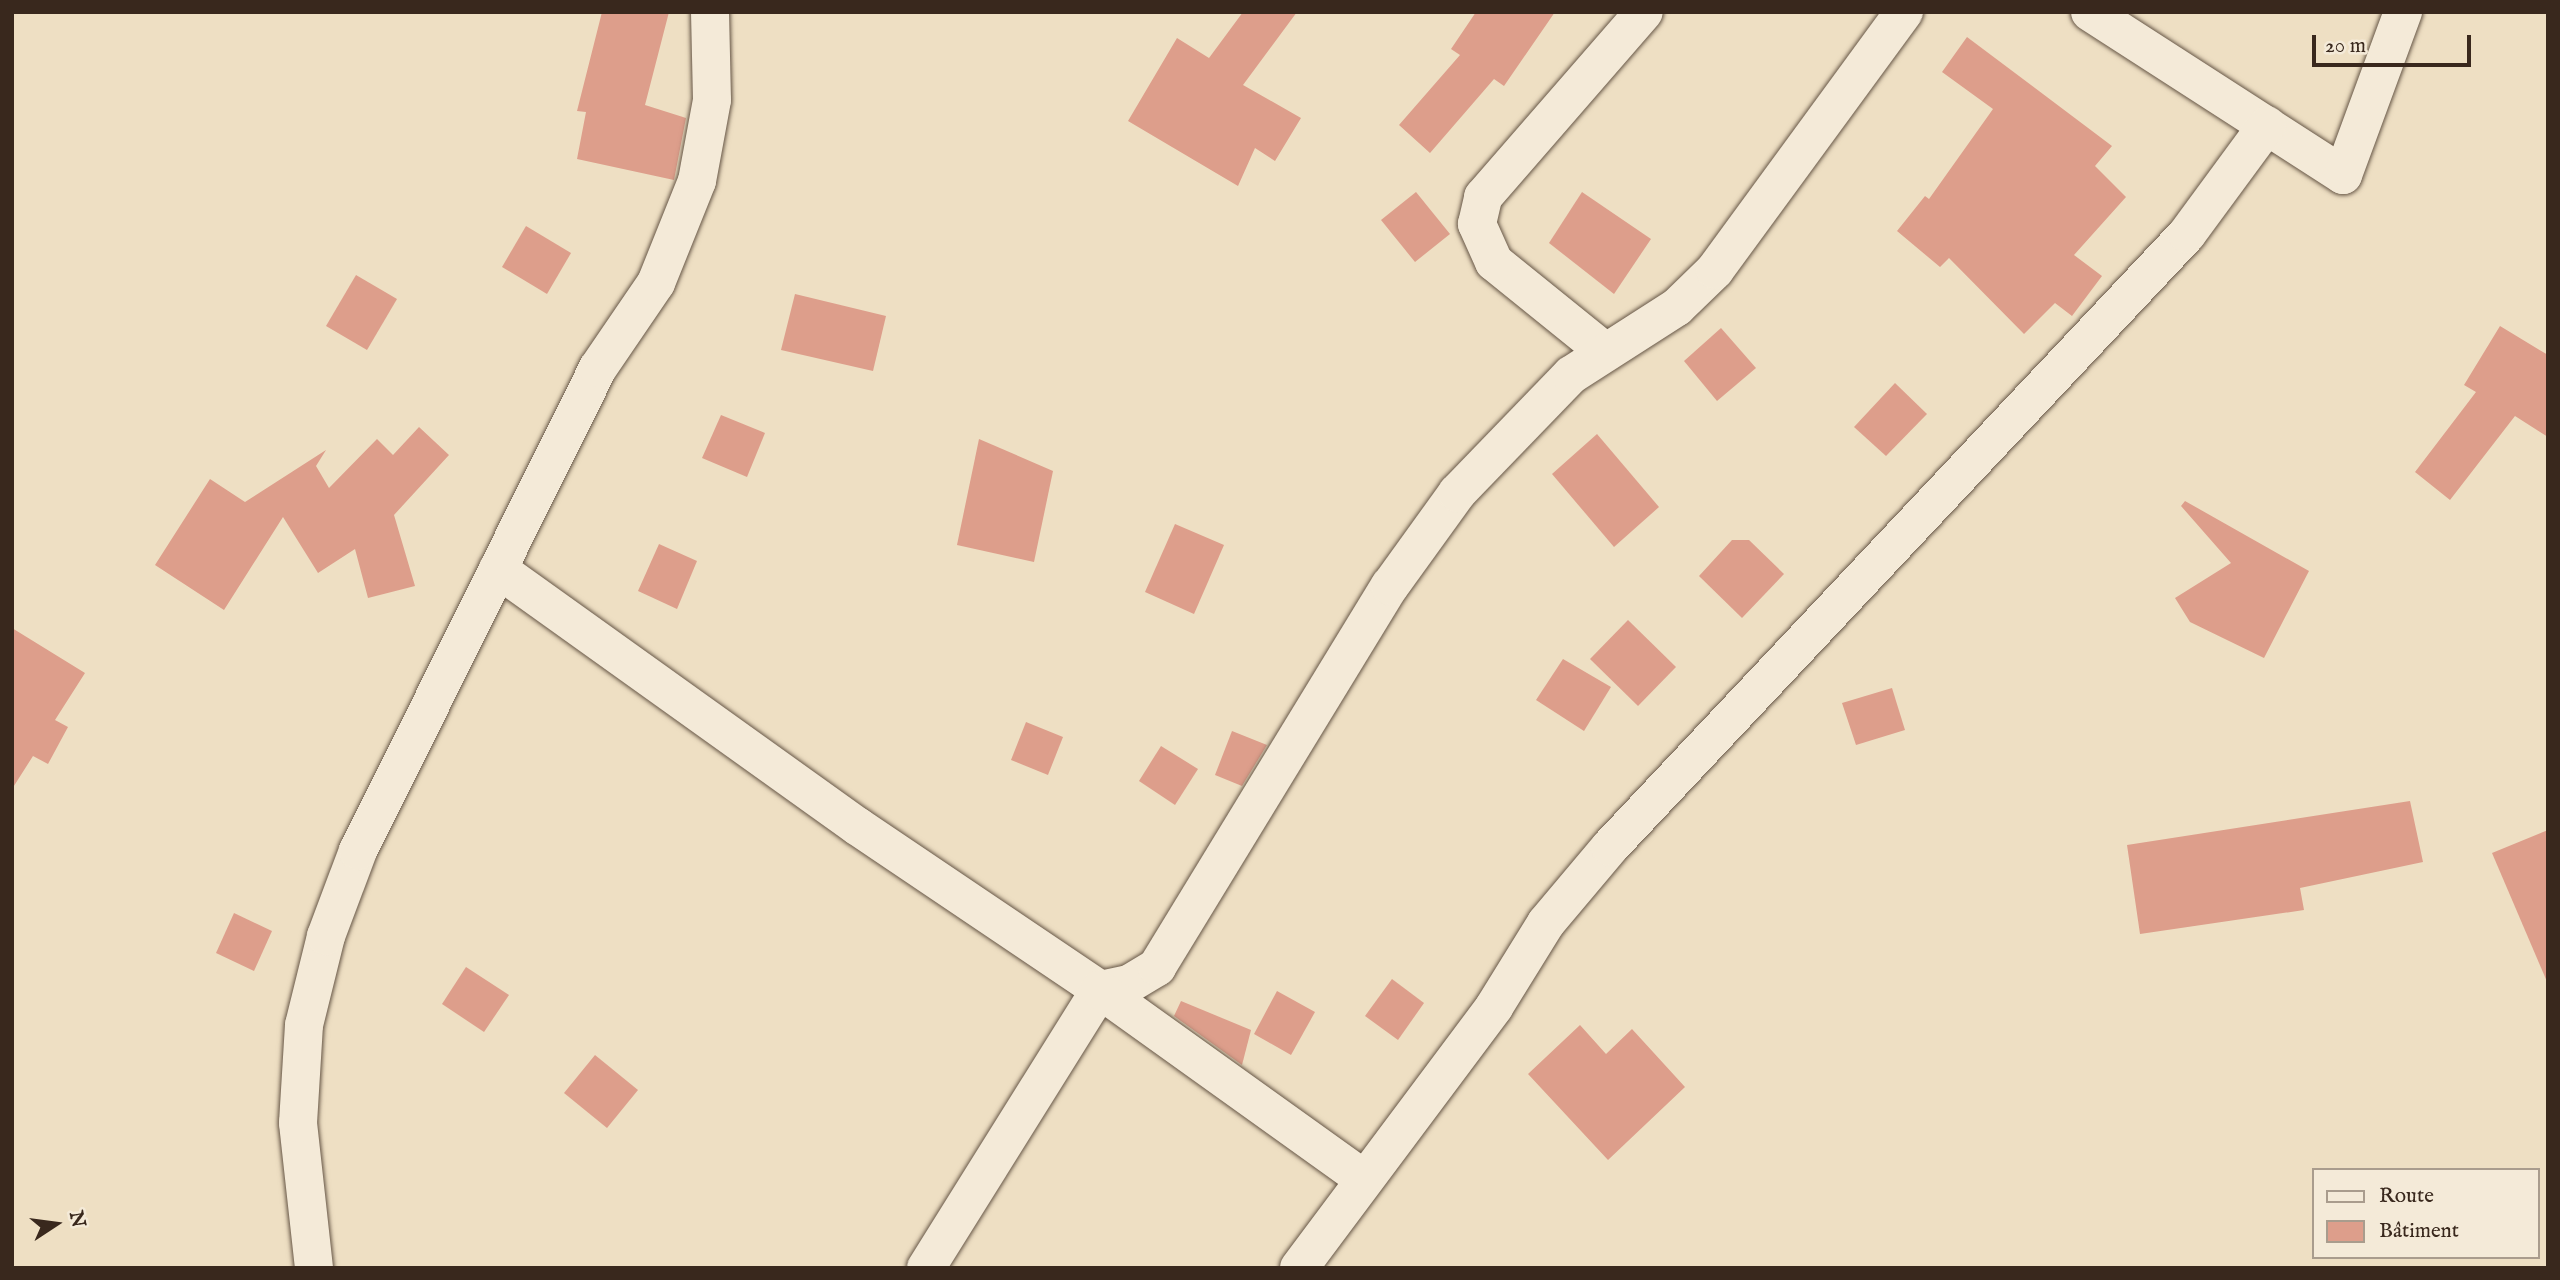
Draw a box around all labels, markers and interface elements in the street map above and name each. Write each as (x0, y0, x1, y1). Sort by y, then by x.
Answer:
scale bar (2315, 21, 2474, 65)
text: 20 m (2325, 33, 2366, 60)
legend (2312, 1168, 2539, 1259)
text: Route (2379, 1183, 2434, 1210)
north arrow (21, 1189, 91, 1259)
text: N (63, 1209, 90, 1230)
text: Bâtiment (2379, 1218, 2459, 1245)

